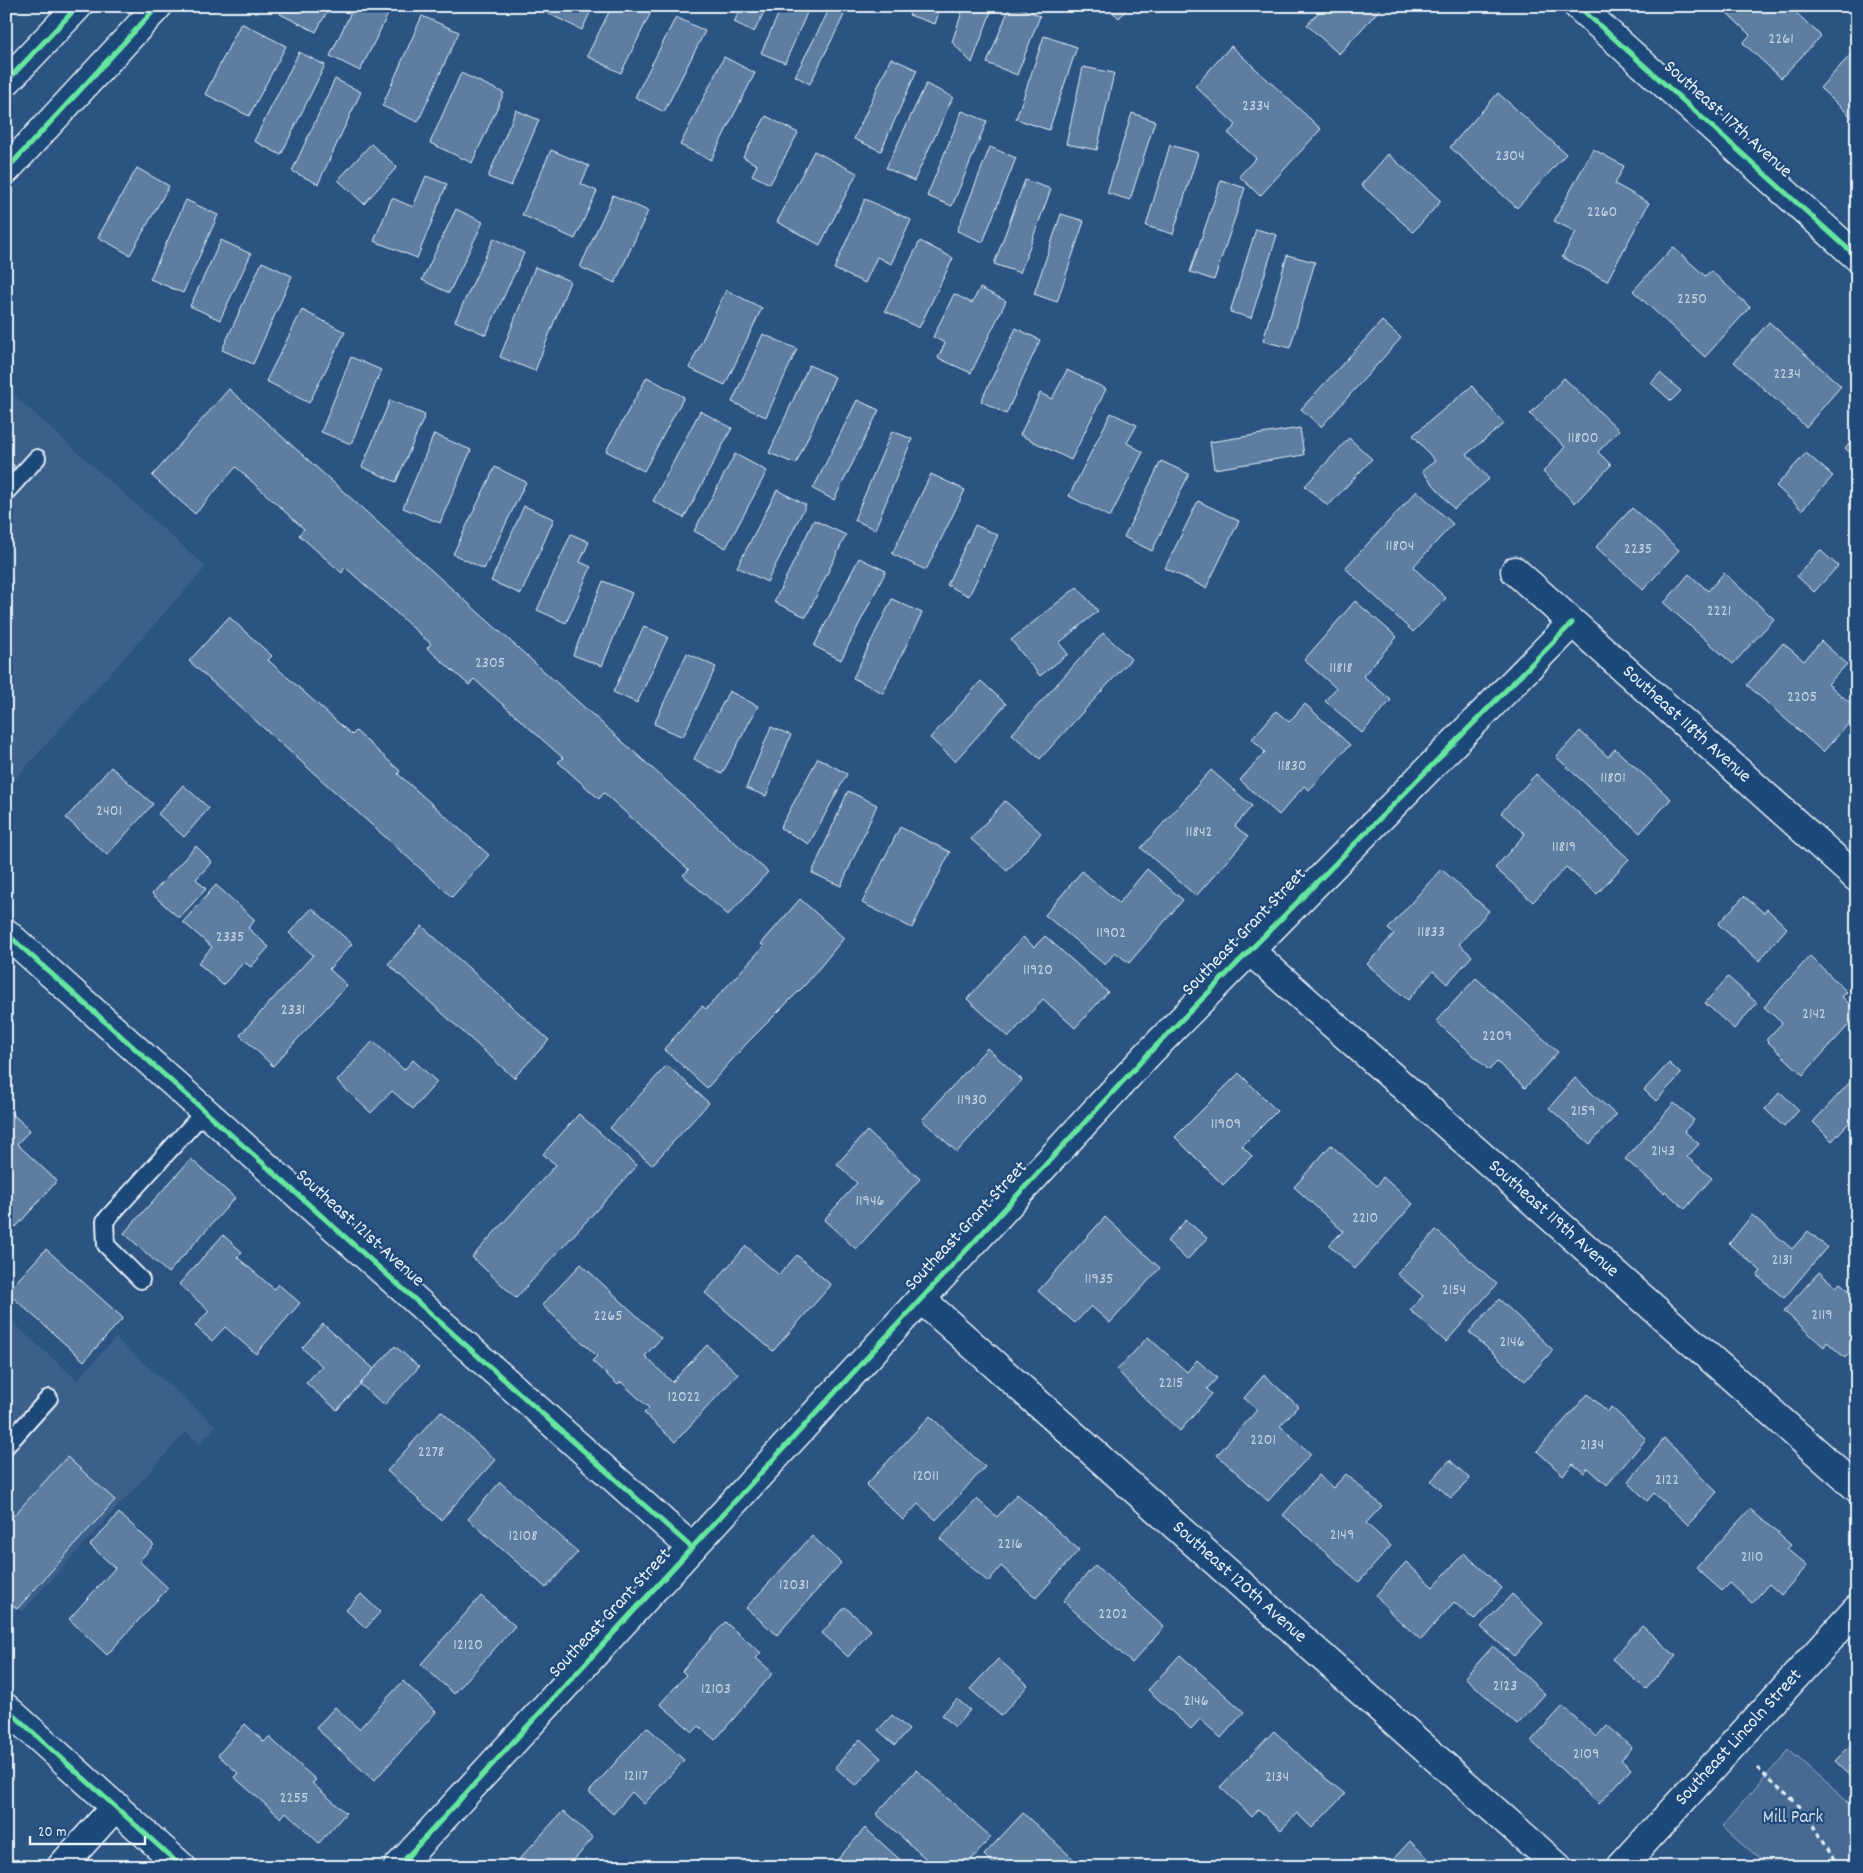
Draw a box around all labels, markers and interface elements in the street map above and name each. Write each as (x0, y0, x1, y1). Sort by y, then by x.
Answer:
house number: 2261 (1768, 28, 1794, 51)
street label: Southeast 117th Avenue (1657, 55, 1797, 185)
house number: 2334 (1242, 95, 1270, 118)
house number: 2304 (1495, 145, 1525, 168)
house number: 2260 (1587, 201, 1617, 224)
house number: 2250 (1677, 288, 1707, 311)
house number: 2234 (1773, 363, 1801, 386)
house number: 11800 (1568, 427, 1598, 450)
house number: 11804 (1386, 535, 1414, 558)
house number: 2235 (1624, 538, 1652, 561)
house number: 2221 (1707, 600, 1731, 623)
house number: 2305 (475, 652, 505, 675)
house number: 11818 (1329, 657, 1353, 680)
street label: Southeast 118th Avenue (1616, 659, 1757, 790)
house number: 2205 (1787, 686, 1817, 709)
house number: 11830 (1277, 755, 1307, 778)
house number: 11801 (1600, 767, 1626, 790)
house number: 2401 (96, 800, 122, 823)
house number: 11842 (1185, 821, 1213, 844)
house number: 11819 (1552, 836, 1576, 859)
street label: Southeast Grant Street (1177, 863, 1313, 1003)
house number: 11833 (1417, 921, 1445, 944)
house number: 11902 (1096, 922, 1126, 945)
house number: 2335 (216, 926, 244, 949)
house number: 11920 (1023, 959, 1053, 982)
house number: 2331 (281, 999, 305, 1022)
house number: 2142 (1802, 1003, 1826, 1026)
house number: 2209 (1482, 1025, 1512, 1048)
house number: 11930 (957, 1089, 987, 1112)
house number: 2159 (1570, 1100, 1596, 1123)
house number: 11909 (1211, 1113, 1241, 1136)
house number: 2143 (1651, 1140, 1675, 1163)
street label: Southeast 119th Avenue (1482, 1154, 1624, 1284)
street label: Southeast Grant Street (899, 1156, 1035, 1298)
street label: Southeast 121st Avenue (289, 1164, 429, 1294)
house number: 11946 (856, 1190, 885, 1213)
house number: 2210 (1352, 1207, 1378, 1230)
house number: 2131 (1771, 1249, 1793, 1272)
house number: 11935 (1085, 1268, 1113, 1291)
house number: 2154 (1442, 1279, 1466, 1302)
house number: 2119 (1811, 1304, 1833, 1327)
house number: 2265 (593, 1305, 623, 1328)
house number: 2146 (1500, 1331, 1525, 1354)
house number: 2215 (1159, 1372, 1183, 1395)
house number: 12022 (667, 1386, 701, 1409)
house number: 2201 (1250, 1429, 1276, 1452)
house number: 2134 (1580, 1434, 1604, 1457)
house number: 2278 (418, 1441, 444, 1464)
house number: 12011 (913, 1465, 939, 1488)
house number: 2122 (1655, 1469, 1679, 1492)
street label: Southeast 120th Avenue (1166, 1515, 1312, 1650)
house number: 2149 (1330, 1524, 1354, 1547)
house number: 12108 (508, 1525, 538, 1548)
house number: 2216 (997, 1533, 1023, 1556)
street label: Southeast Grant Street (543, 1543, 679, 1685)
house number: 2110 (1741, 1546, 1763, 1569)
house number: 12031 (779, 1574, 809, 1597)
house number: 2202 (1098, 1603, 1128, 1626)
house number: 12120 (453, 1634, 483, 1657)
street label: Southeast Lincoln Street (1669, 1663, 1809, 1812)
house number: 2123 (1493, 1675, 1517, 1698)
house number: 12103 (701, 1678, 731, 1701)
house number: 2146 (1184, 1690, 1209, 1713)
house number: 2109 (1573, 1743, 1599, 1766)
house number: 12117 (624, 1765, 648, 1788)
house number: 2134 (1265, 1766, 1289, 1789)
house number: 2255 (280, 1787, 308, 1810)
park label: Mill Park (1763, 1805, 1823, 1832)
scale bar (30, 1813, 145, 1845)
text: 20 m (38, 1822, 66, 1844)

